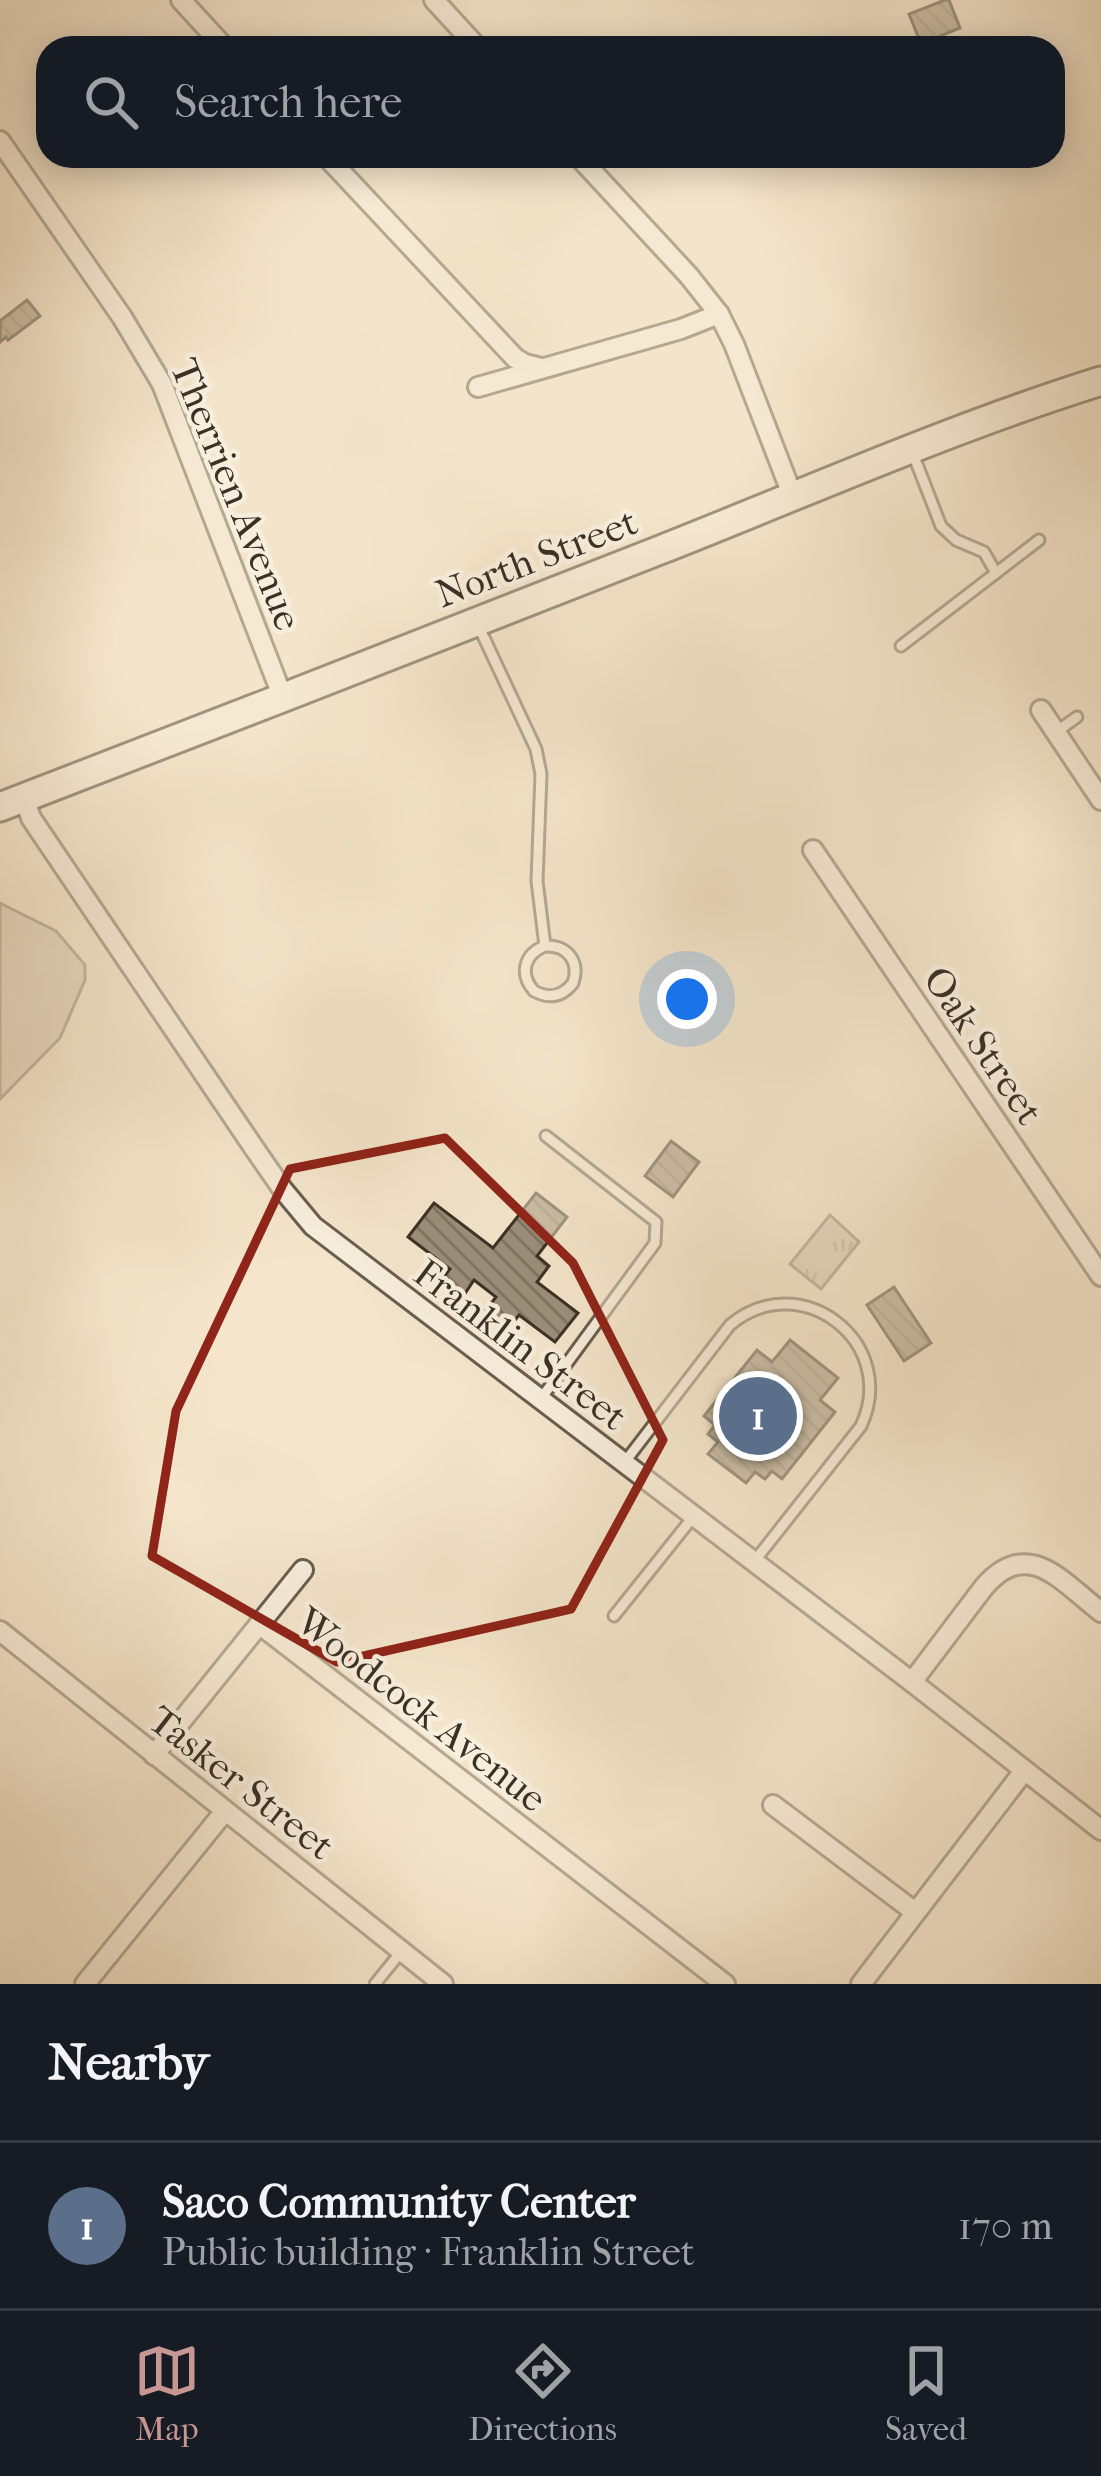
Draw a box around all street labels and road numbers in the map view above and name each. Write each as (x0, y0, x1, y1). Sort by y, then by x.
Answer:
street label: Therrien Avenue (161, 352, 311, 637)
street label: North Street (429, 498, 644, 617)
street label: Oak Street (914, 958, 1053, 1133)
street label: Franklin Street (405, 1250, 636, 1440)
street label: Woodcock Avenue (286, 1597, 556, 1822)
street label: Tasker Street (140, 1696, 343, 1869)

